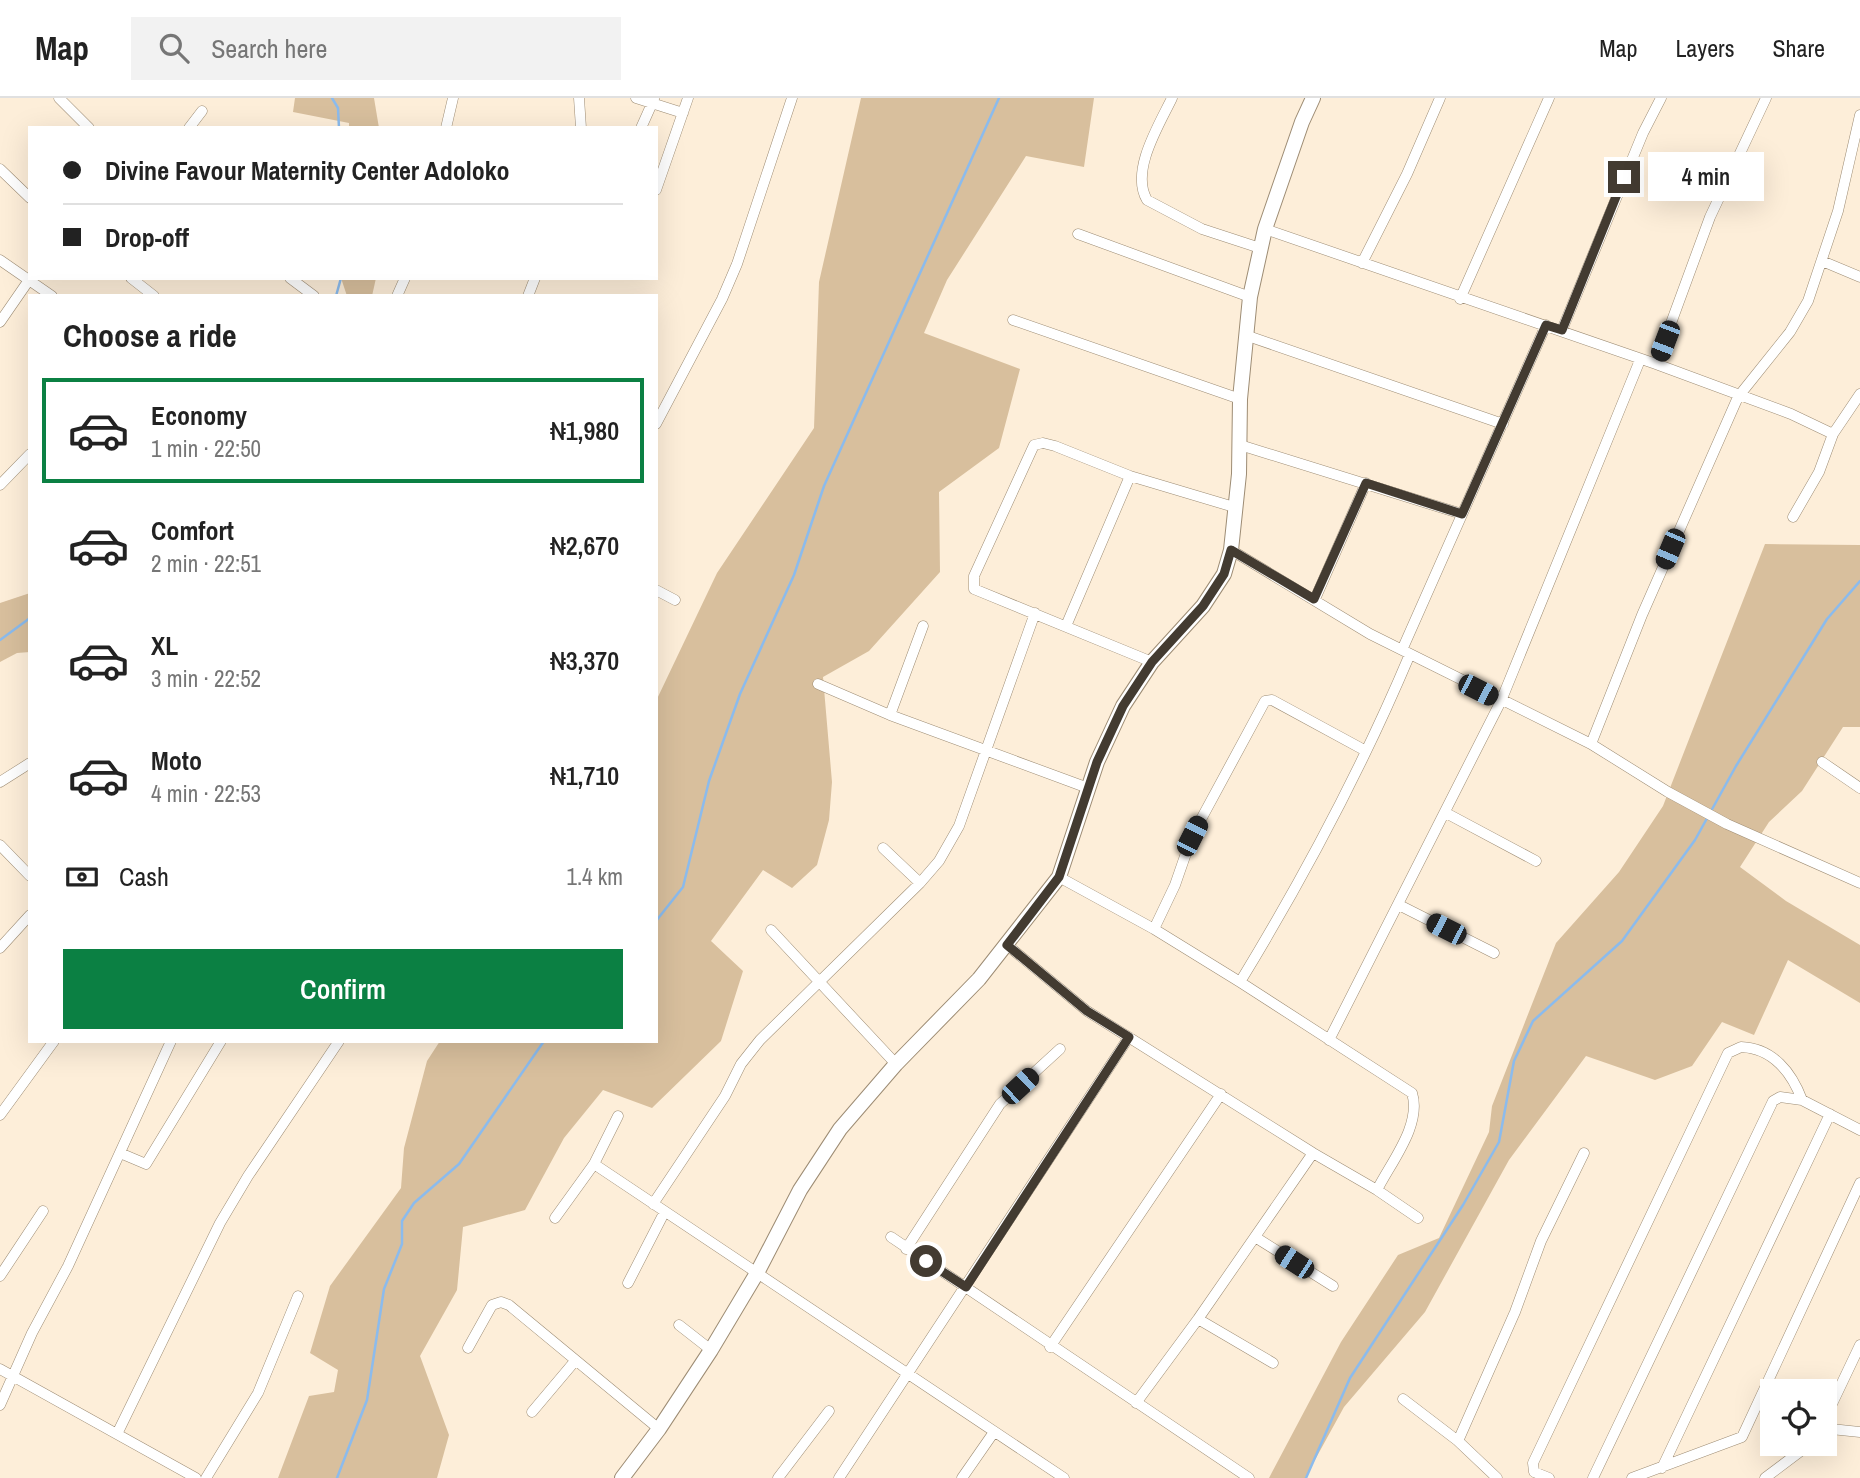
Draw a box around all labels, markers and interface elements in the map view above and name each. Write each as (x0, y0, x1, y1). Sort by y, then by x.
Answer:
search box (131, 17, 621, 80)
text: Map (35, 26, 89, 70)
icon: search (155, 29, 193, 67)
text: Search here (211, 31, 327, 66)
text: Map (1599, 32, 1637, 64)
text: Layers (1675, 32, 1734, 64)
text: Share (1772, 32, 1825, 64)
text: Divine Favour Maternity Center Adoloko (105, 153, 510, 188)
callout: 4 min (1648, 153, 1764, 202)
route end (1608, 161, 1640, 193)
text: 4 min (1682, 161, 1730, 192)
text: Drop-off (105, 220, 189, 255)
text: Choose a ride (63, 314, 237, 357)
car (1648, 318, 1683, 364)
text: Economy (151, 398, 247, 433)
icon: car (67, 399, 130, 462)
text: ₦1,980 (550, 413, 619, 448)
text: 1 min · 22:50 (151, 433, 261, 464)
text: Comfort (151, 513, 234, 548)
icon: car (67, 514, 130, 577)
car (1653, 526, 1688, 572)
text: ₦2,670 (550, 528, 619, 563)
text: 2 min · 22:51 (151, 548, 261, 579)
text: XL (151, 628, 178, 663)
icon: car (67, 629, 130, 692)
text: ₦3,370 (550, 643, 619, 678)
text: 3 min · 22:52 (151, 663, 261, 694)
car (1455, 671, 1502, 709)
text: Moto (151, 743, 202, 778)
icon: car (67, 744, 130, 807)
text: ₦1,710 (550, 758, 619, 793)
text: 4 min · 22:53 (151, 778, 261, 809)
car (1174, 813, 1211, 859)
icon: cash (63, 858, 101, 896)
text: Cash (119, 859, 169, 894)
text: 1.4 km (566, 861, 623, 892)
car (1423, 910, 1470, 948)
button: Confirm (63, 949, 623, 1029)
car (998, 1064, 1043, 1108)
car (1271, 1242, 1318, 1282)
route start (910, 1245, 942, 1277)
map controls (1760, 1379, 1837, 1456)
button: locate (1760, 1379, 1837, 1456)

